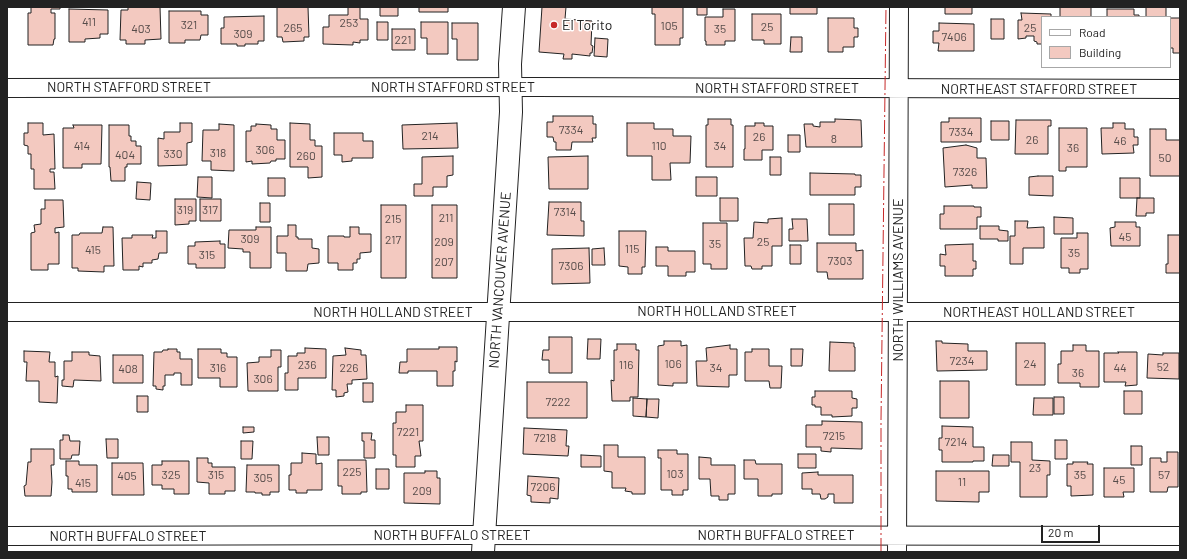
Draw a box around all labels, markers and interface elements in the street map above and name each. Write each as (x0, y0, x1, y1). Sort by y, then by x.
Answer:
house number: 411 (82, 15, 96, 29)
house number: 253 (340, 16, 358, 30)
legend (1041, 16, 1171, 68)
place label: El Torito (562, 17, 612, 33)
house number: 321 (181, 18, 197, 32)
house number: 105 (660, 19, 678, 33)
marker: El Torito (549, 20, 559, 30)
house number: 25 (761, 20, 773, 34)
house number: 265 (284, 21, 302, 35)
house number: 25 (1024, 21, 1036, 35)
house number: 403 (131, 22, 151, 36)
house number: 35 (714, 22, 726, 36)
text: Road (1079, 25, 1106, 39)
house number: 309 (233, 27, 253, 41)
house number: 7406 (941, 30, 967, 44)
house number: 221 (395, 33, 411, 47)
text: Building (1079, 45, 1121, 59)
street label: NORTH STAFFORD STREET (47, 79, 211, 95)
street label: NORTH STAFFORD STREET (371, 79, 535, 95)
street label: NORTH STAFFORD STREET (695, 80, 859, 96)
street label: NORTHEAST STAFFORD STREET (941, 81, 1137, 97)
house number: 7334 (559, 123, 583, 137)
house number: 7334 (949, 125, 973, 139)
house number: 214 (421, 129, 439, 143)
house number: 26 (753, 130, 765, 144)
house number: 8 (831, 132, 837, 146)
house number: 26 (1026, 133, 1038, 147)
house number: 46 (1114, 134, 1126, 148)
house number: 414 (74, 139, 90, 153)
house number: 110 (651, 139, 667, 153)
house number: 34 (714, 139, 726, 153)
house number: 36 (1067, 141, 1079, 155)
house number: 306 (255, 143, 275, 157)
house number: 318 (210, 146, 226, 160)
house number: 330 (163, 147, 183, 161)
house number: 404 (115, 148, 135, 162)
house number: 260 (296, 149, 316, 163)
house number: 50 (1159, 151, 1171, 165)
house number: 7326 (953, 165, 977, 179)
street label: NORTH VANCOUVER AVENUE (485, 191, 515, 369)
street label: NORTH WILLIAMS AVENUE (890, 199, 906, 361)
house number: 319 (177, 203, 193, 217)
house number: 317 (202, 203, 218, 217)
house number: 7314 (554, 205, 576, 219)
house number: 211 (439, 211, 453, 225)
house number: 215 (385, 212, 401, 226)
house number: 45 (1119, 230, 1131, 244)
house number: 309 (240, 232, 260, 246)
house number: 217 (385, 233, 401, 247)
house number: 209 (434, 235, 454, 249)
house number: 25 (757, 235, 769, 249)
house number: 35 (709, 237, 721, 251)
house number: 115 (625, 242, 639, 256)
house number: 415 (85, 243, 101, 257)
house number: 35 (1068, 246, 1080, 260)
house number: 315 (199, 248, 215, 262)
house number: 7303 (828, 254, 852, 268)
house number: 207 (435, 255, 453, 269)
house number: 7306 (559, 259, 583, 273)
street label: NORTH HOLLAND STREET (637, 303, 797, 319)
street label: NORTH HOLLAND STREET (313, 304, 473, 320)
street label: NORTHEAST HOLLAND STREET (943, 304, 1135, 320)
house number: 7234 (950, 354, 974, 368)
house number: 106 (664, 357, 682, 371)
house number: 24 (1023, 357, 1037, 371)
house number: 236 (298, 358, 316, 372)
house number: 116 (619, 358, 633, 372)
house number: 52 (1157, 360, 1169, 374)
house number: 316 (210, 361, 226, 375)
house number: 226 (339, 361, 359, 375)
house number: 34 (710, 361, 722, 375)
house number: 44 (1113, 361, 1127, 375)
house number: 408 (118, 362, 138, 376)
house number: 36 (1072, 366, 1084, 380)
house number: 306 (253, 372, 273, 386)
house number: 7222 (546, 395, 570, 409)
house number: 7221 (397, 425, 419, 439)
house number: 7215 (823, 429, 845, 443)
house number: 7218 (534, 431, 556, 445)
house number: 7214 (945, 435, 967, 449)
house number: 23 (1029, 461, 1041, 475)
house number: 225 (342, 465, 362, 479)
house number: 103 (666, 467, 684, 481)
house number: 325 (162, 468, 180, 482)
house number: 315 (208, 468, 224, 482)
house number: 35 (1074, 468, 1086, 482)
house number: 57 (1158, 468, 1170, 482)
house number: 405 (117, 469, 137, 483)
house number: 305 (253, 471, 273, 485)
house number: 45 (1113, 473, 1125, 487)
house number: 11 (958, 475, 966, 489)
house number: 415 (75, 476, 91, 490)
house number: 7206 (530, 480, 556, 494)
house number: 209 (412, 484, 432, 498)
scale bar (1043, 517, 1102, 543)
text: 20 m (1048, 525, 1074, 539)
street label: NORTH BUFFALO STREET (374, 527, 530, 543)
street label: NORTH BUFFALO STREET (698, 527, 854, 543)
street label: NORTH BUFFALO STREET (50, 528, 206, 544)

